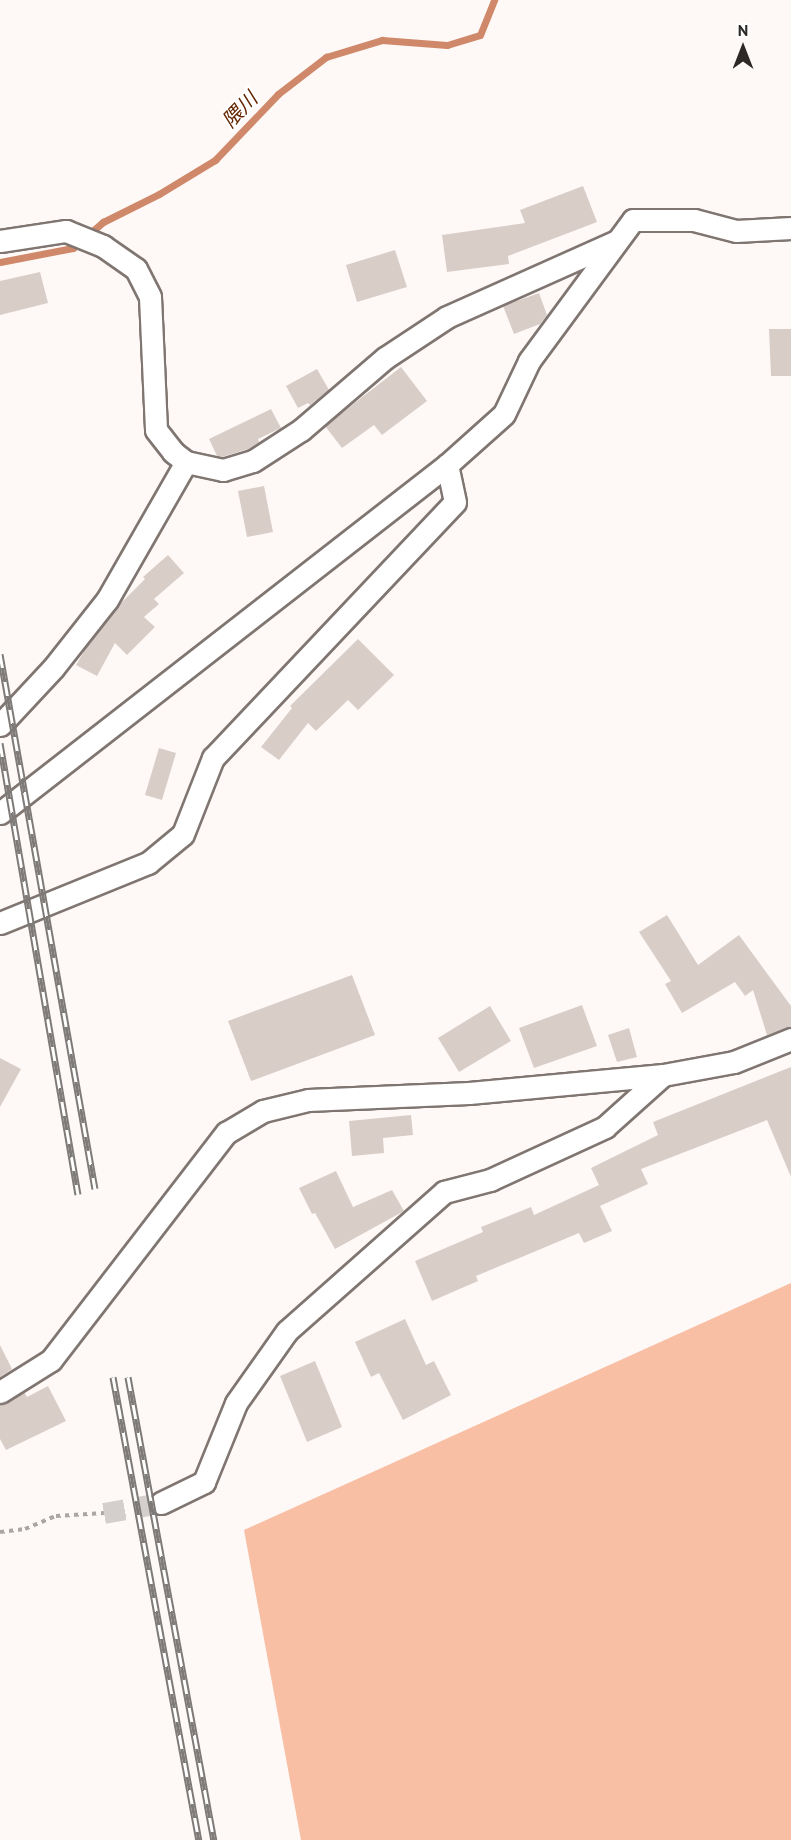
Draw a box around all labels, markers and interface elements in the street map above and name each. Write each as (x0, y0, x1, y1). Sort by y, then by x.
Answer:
north arrow (713, 18, 773, 78)
text: N (738, 20, 748, 40)
water label: 隈川 (217, 87, 263, 133)

